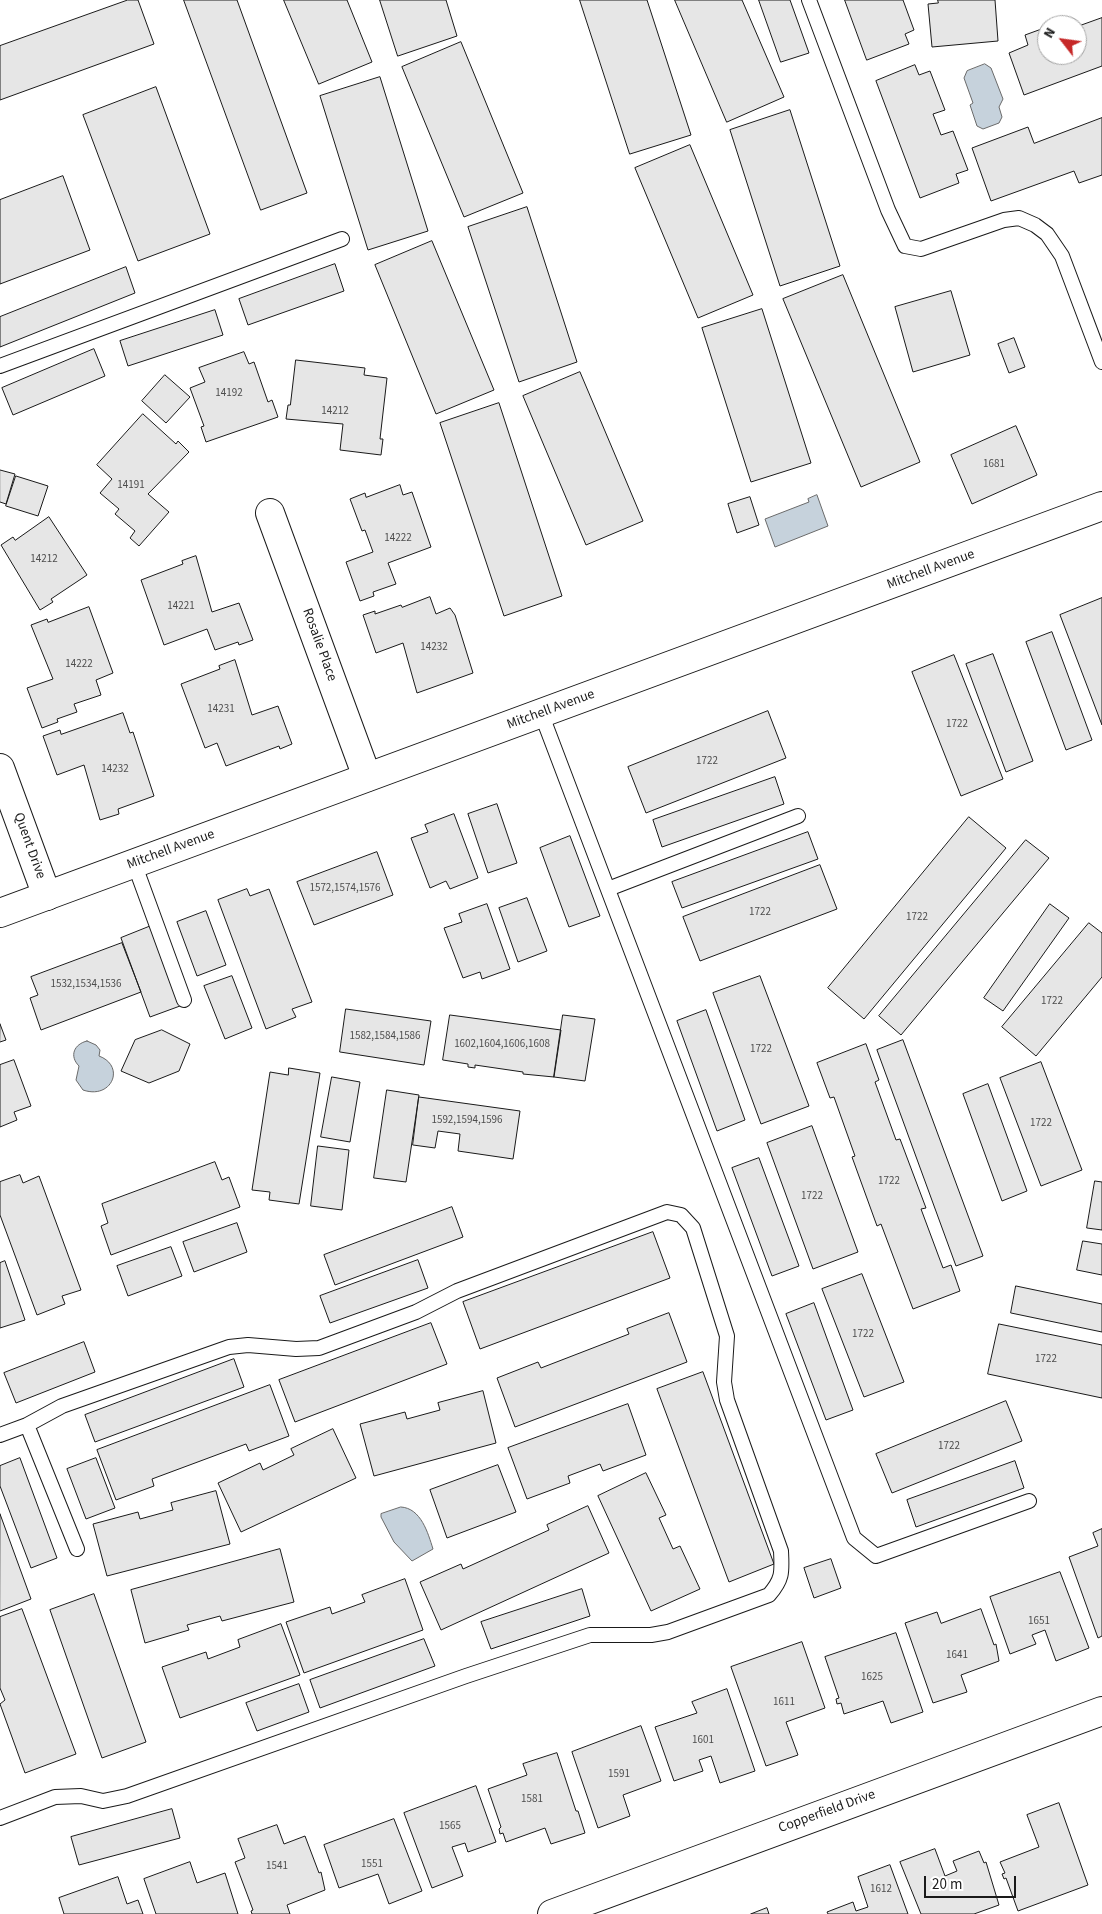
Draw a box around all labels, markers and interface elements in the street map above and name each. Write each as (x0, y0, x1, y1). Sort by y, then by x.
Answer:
north arrow (1037, 15, 1087, 65)
text: N (1039, 24, 1061, 42)
house number: 14192 (215, 387, 243, 401)
house number: 14212 (321, 405, 349, 419)
house number: 1681 (983, 458, 1005, 472)
house number: 14191 (117, 479, 145, 493)
house number: 14222 (384, 532, 412, 546)
street label: Mitchell Avenue (885, 546, 977, 594)
house number: 14212 (30, 553, 58, 567)
house number: 14221 (167, 600, 195, 614)
street label: Rosalie Place (298, 606, 340, 684)
house number: 14232 (420, 641, 448, 655)
house number: 14222 (65, 658, 93, 672)
street label: Mitchell Avenue (505, 686, 597, 734)
house number: 14231 (207, 703, 235, 717)
house number: 1722 (946, 718, 968, 732)
house number: 1722 (696, 755, 718, 769)
house number: 14232 (101, 763, 129, 777)
street label: Quent Drive (9, 811, 49, 881)
street label: Mitchell Avenue (125, 826, 217, 874)
house number: 1572,1574,1576 (309, 882, 381, 896)
house number: 1722 (749, 906, 771, 920)
house number: 1722 (906, 911, 928, 925)
house number: 1532,1534,1536 (50, 978, 122, 992)
house number: 1722 (1041, 995, 1063, 1009)
house number: 1582,1584,1586 (349, 1030, 421, 1044)
house number: 1602,1604,1606,1608 (454, 1038, 550, 1052)
house number: 1722 (750, 1043, 772, 1057)
house number: 1592,1594,1596 (431, 1114, 503, 1128)
house number: 1722 (1030, 1117, 1052, 1131)
house number: 1722 (878, 1175, 900, 1189)
house number: 1722 (801, 1190, 823, 1204)
house number: 1722 (852, 1328, 874, 1342)
house number: 1722 (1035, 1353, 1057, 1367)
house number: 1722 (938, 1440, 960, 1454)
house number: 1651 (1028, 1615, 1050, 1629)
house number: 1641 (946, 1649, 968, 1663)
house number: 1625 (861, 1671, 883, 1685)
house number: 1611 (773, 1696, 795, 1710)
house number: 1601 (692, 1734, 714, 1748)
house number: 1591 (608, 1768, 630, 1782)
street label: Copperfield Drive (776, 1787, 878, 1837)
house number: 1581 (521, 1793, 543, 1807)
house number: 1565 (439, 1820, 461, 1834)
house number: 1551 (361, 1858, 383, 1872)
house number: 1541 (266, 1860, 288, 1874)
scale bar (927, 1866, 1020, 1898)
text: 20 m (932, 1874, 962, 1895)
house number: 1612 (870, 1883, 892, 1897)

